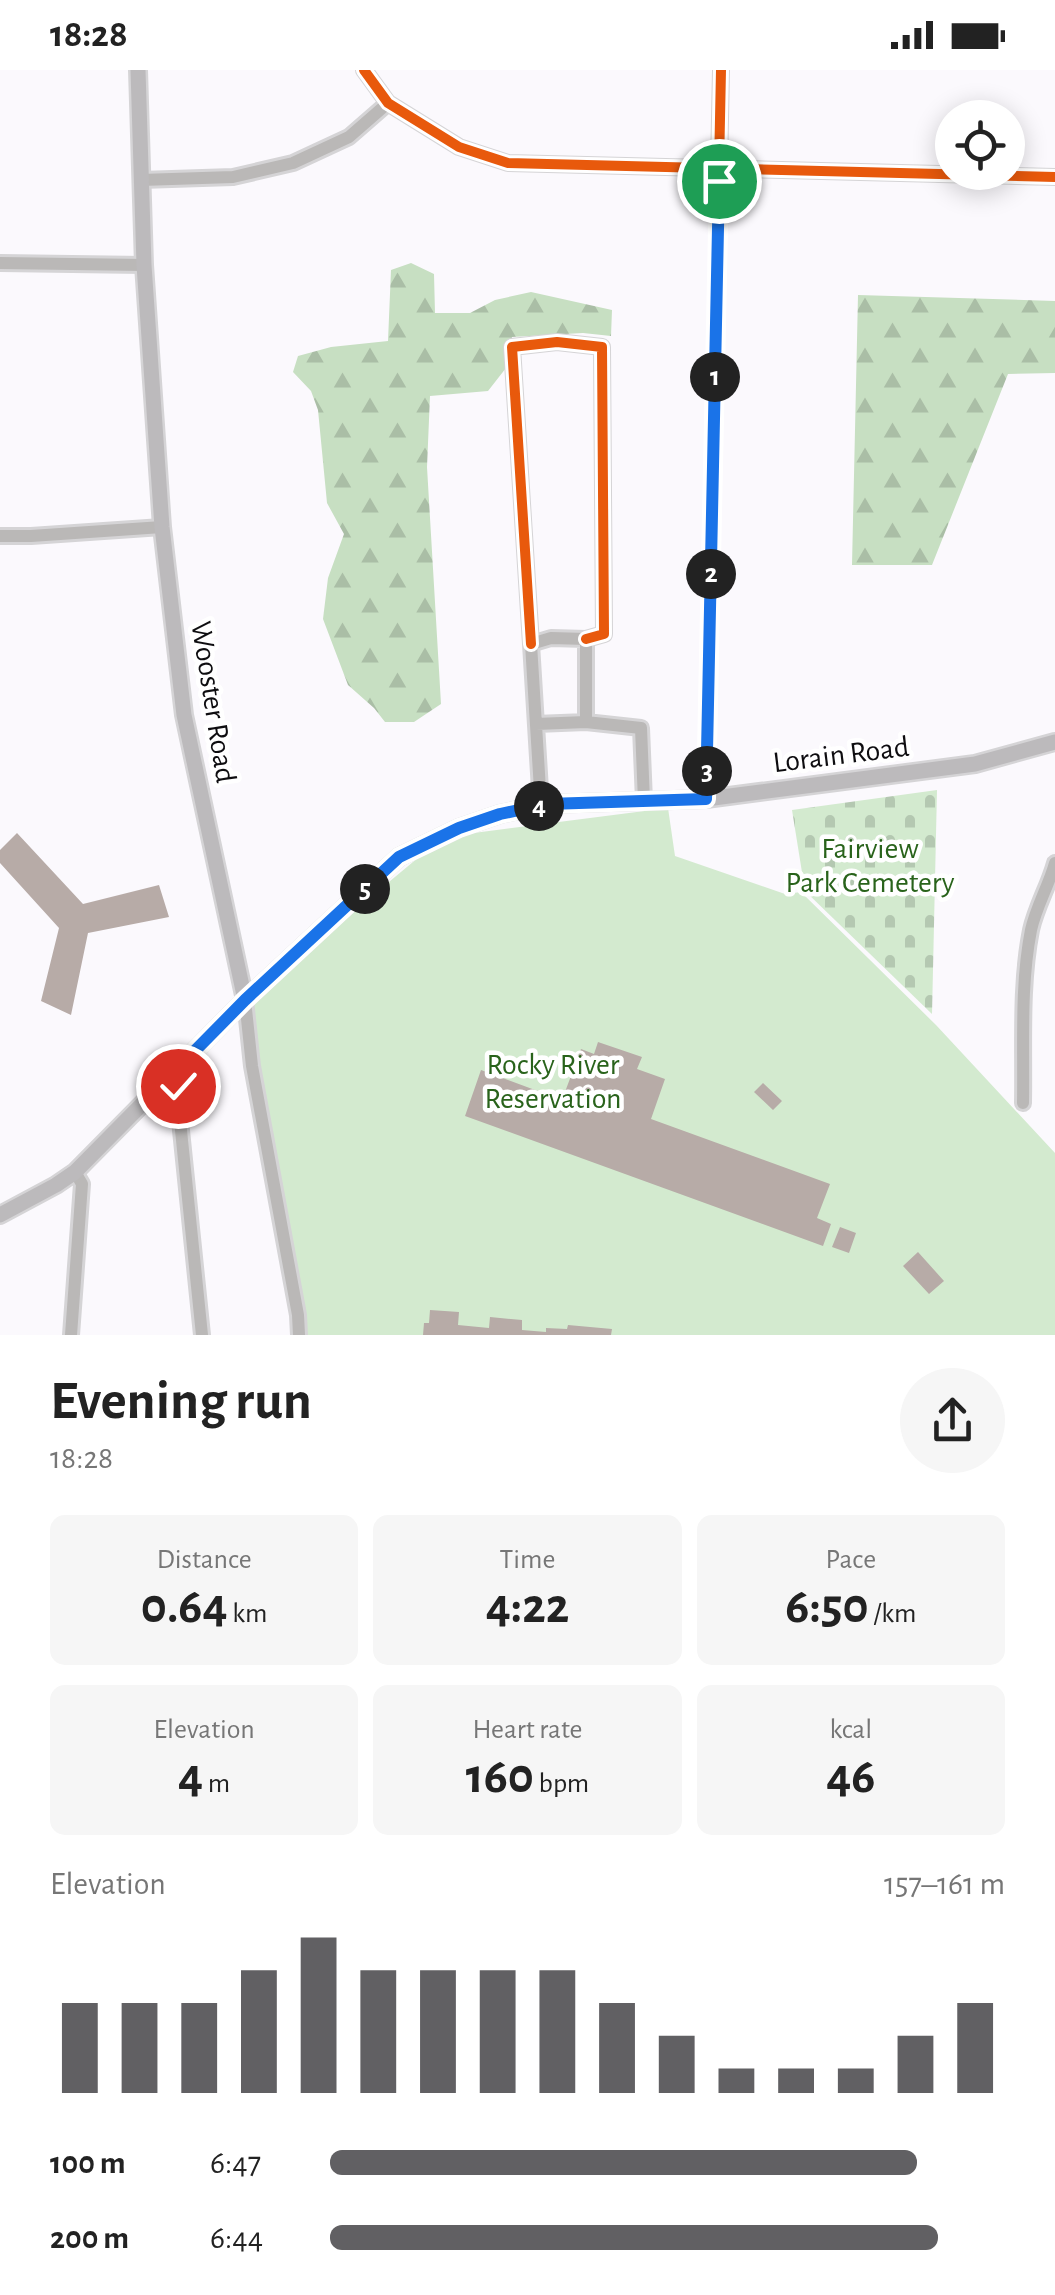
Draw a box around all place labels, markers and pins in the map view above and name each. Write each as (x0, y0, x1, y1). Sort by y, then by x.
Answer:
pin (677, 139, 762, 224)
pin: 1 (690, 352, 740, 402)
pin: 2 (686, 549, 736, 599)
pin: 3 (682, 746, 732, 796)
pin: 4 (514, 781, 564, 831)
pin: 5 (340, 864, 390, 914)
pin (136, 1044, 221, 1129)

